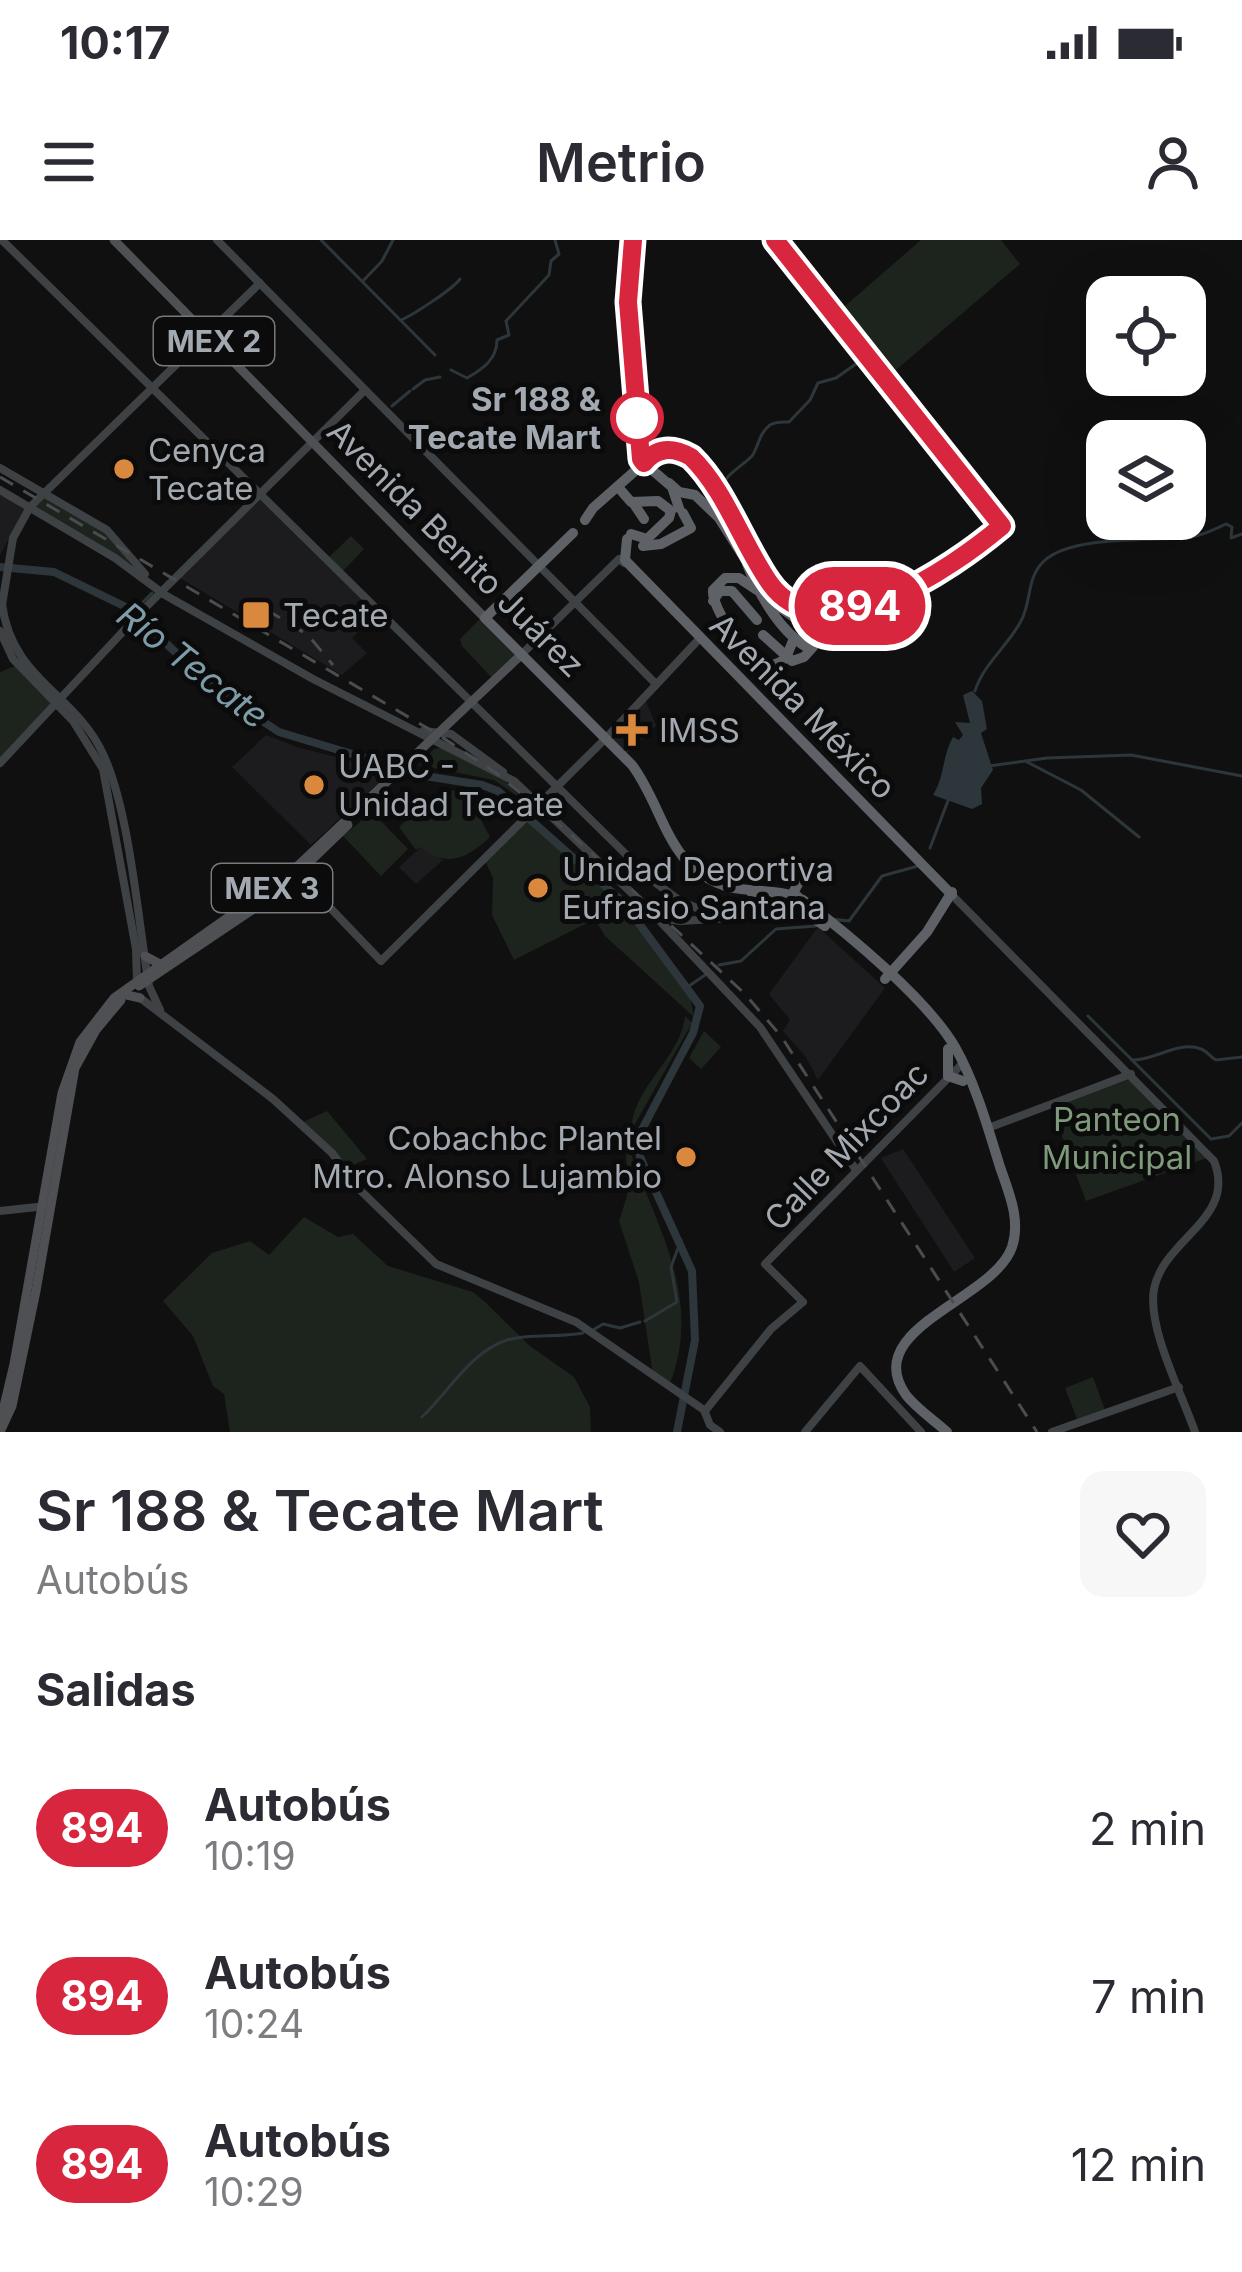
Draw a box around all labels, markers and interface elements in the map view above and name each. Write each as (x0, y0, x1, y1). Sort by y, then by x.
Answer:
text: 10:17 (60, 15, 170, 70)
icon: menu (36, 129, 102, 195)
icon: person (1140, 129, 1206, 195)
text: Metrio (536, 130, 706, 195)
map controls (1086, 276, 1206, 540)
button: locate (1086, 276, 1206, 396)
road number: MEX 2 (154, 317, 274, 365)
place label: Sr 188 & Tecate Mart (408, 379, 602, 457)
marker: Sr 188 & Tecate Mart (612, 393, 662, 443)
street label: Avenida Benito Juárez (319, 411, 593, 685)
button: layers (1086, 420, 1206, 540)
place label: Cenyca Tecate (148, 430, 266, 508)
marker: Cenyca Tecate (111, 456, 137, 482)
line badge: 894 (791, 567, 929, 645)
text: 894 (818, 580, 902, 631)
water label: Río Tecate (109, 592, 277, 738)
place label: Tecate (283, 595, 388, 635)
marker: Tecate (240, 599, 272, 631)
street label: Avenida México (702, 605, 904, 807)
place label: IMSS (659, 710, 740, 750)
marker: IMSS (616, 714, 648, 746)
place label: UABC - Unidad Tecate (338, 746, 564, 824)
marker: UABC - Unidad Tecate (301, 772, 327, 798)
place label: Unidad Deportiva Eufrasio Santana (562, 849, 834, 927)
road number: MEX 3 (212, 864, 332, 912)
marker: Unidad Deportiva Eufrasio Santana (525, 875, 551, 901)
street label: Calle Mixcoac (756, 1053, 936, 1239)
park label: Panteon Municipal (1042, 1099, 1192, 1177)
place label: Cobachbc Plantel Mtro. Alonso Lujambio (312, 1118, 662, 1196)
marker: Cobachbc Plantel Mtro. Alonso Lujambio (673, 1144, 699, 1170)
button: heart (1080, 1471, 1206, 1597)
text: Sr 188 & Tecate Mart (36, 1476, 604, 1545)
text: Autobús (36, 1556, 189, 1603)
text: Salidas (36, 1662, 196, 1717)
text: Autobús (204, 1777, 391, 1832)
text: 2 min (1089, 1801, 1206, 1856)
text: 894 (60, 1802, 144, 1853)
text: 10:19 (204, 1832, 296, 1879)
text: Autobús (204, 1945, 391, 2000)
text: 7 min (1091, 1969, 1206, 2024)
text: 894 (60, 1970, 144, 2021)
text: 10:24 (204, 2000, 304, 2047)
text: Autobús (204, 2113, 391, 2168)
text: 12 min (1071, 2137, 1206, 2192)
text: 894 (60, 2138, 144, 2189)
text: 10:29 (204, 2168, 304, 2215)

